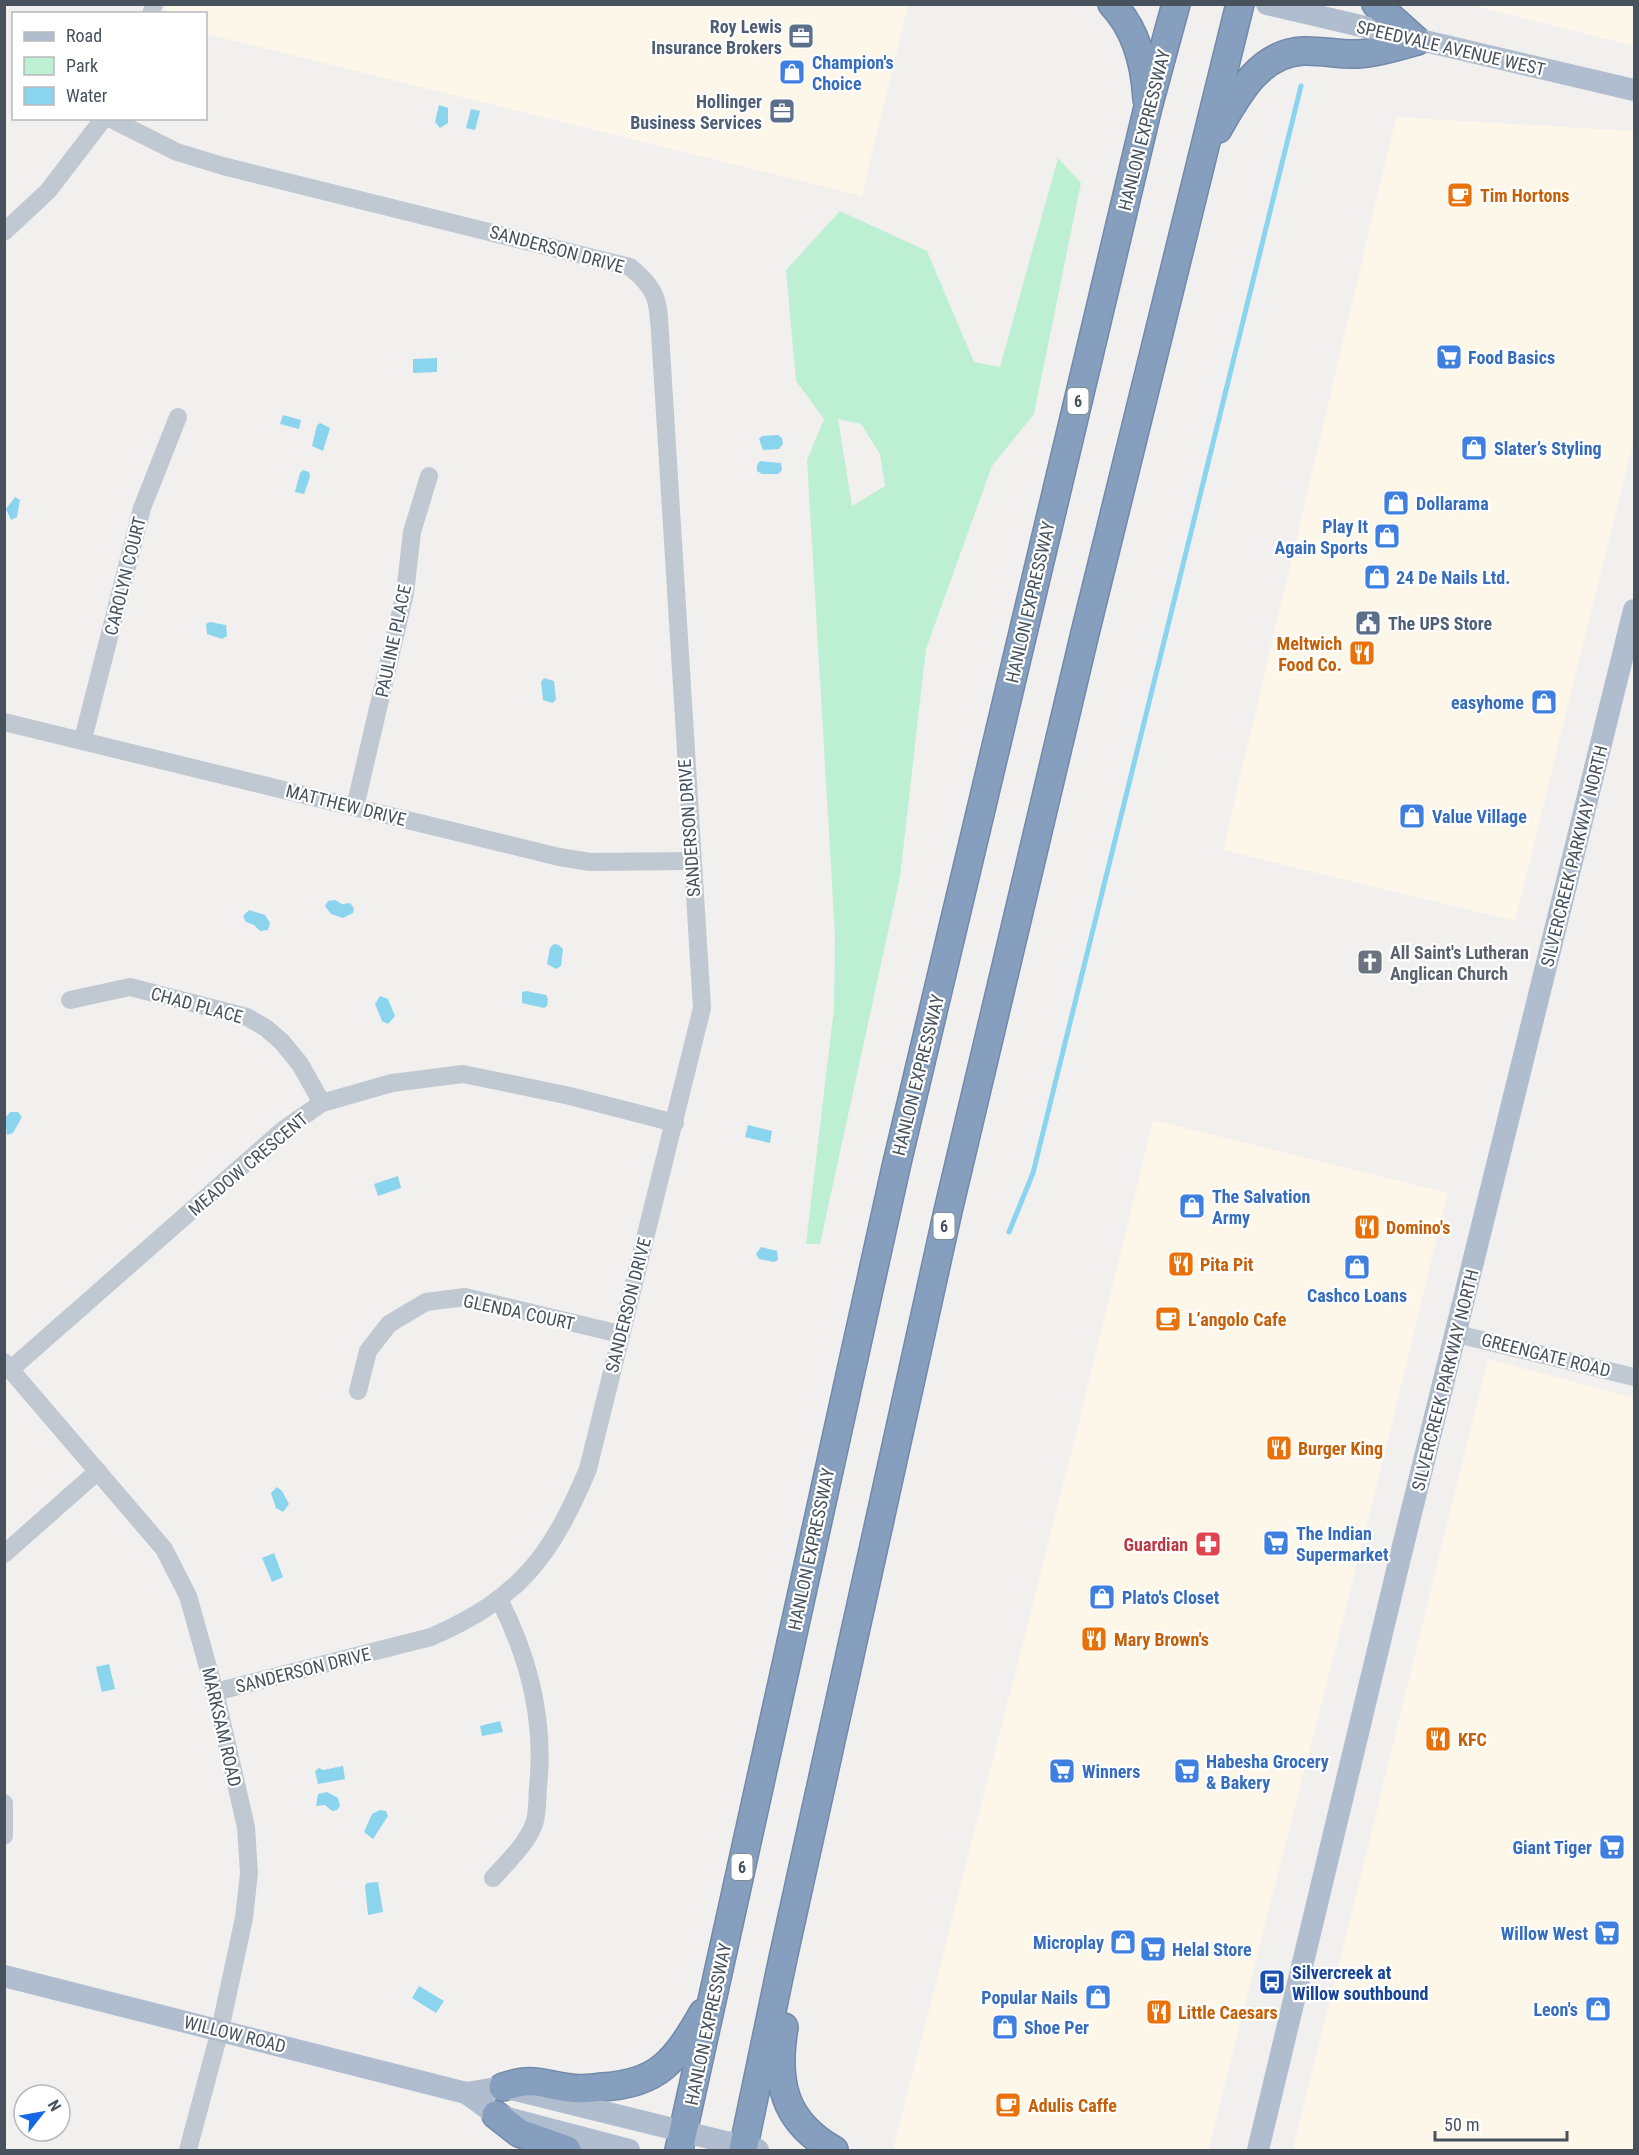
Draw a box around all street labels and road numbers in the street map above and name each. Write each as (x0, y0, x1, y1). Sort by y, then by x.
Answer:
street label: SPEEDVALE AVENUE WEST (1355, 16, 1547, 80)
street label: HANLON EXPRESSWAY (1114, 47, 1174, 213)
street label: SANDERSON DRIVE (487, 221, 627, 277)
road number: 6 (1068, 388, 1088, 414)
street label: CAROLYN COURT (100, 515, 150, 637)
street label: HANLON EXPRESSWAY (1001, 519, 1059, 685)
street label: PAULINE PLACE (371, 583, 415, 699)
street label: SILVERCREEK PARKWAY NORTH (1536, 743, 1612, 969)
street label: SANDERSON DRIVE (674, 758, 704, 898)
street label: MATTHEW DRIVE (284, 780, 408, 830)
street label: CHAD PLACE (149, 983, 245, 1027)
street label: HANLON EXPRESSWAY (888, 992, 948, 1158)
street label: MEADOW CRESCENT (184, 1108, 312, 1220)
road number: 6 (934, 1213, 954, 1239)
street label: SANDERSON DRIVE (601, 1235, 655, 1375)
street label: SILVERCREEK PARKWAY NORTH (1407, 1267, 1483, 1493)
street label: GLENDA COURT (461, 1290, 577, 1334)
street label: GREENGATE ROAD (1479, 1329, 1613, 1381)
street label: HANLON EXPRESSWAY (784, 1465, 839, 1632)
street label: SANDERSON DRIVE (233, 1643, 373, 1697)
street label: MARKSAM ROAD (198, 1665, 246, 1789)
road number: 6 (732, 1854, 752, 1880)
street label: HANLON EXPRESSWAY (681, 1940, 736, 2107)
street label: WILLOW ROAD (182, 2011, 288, 2057)

